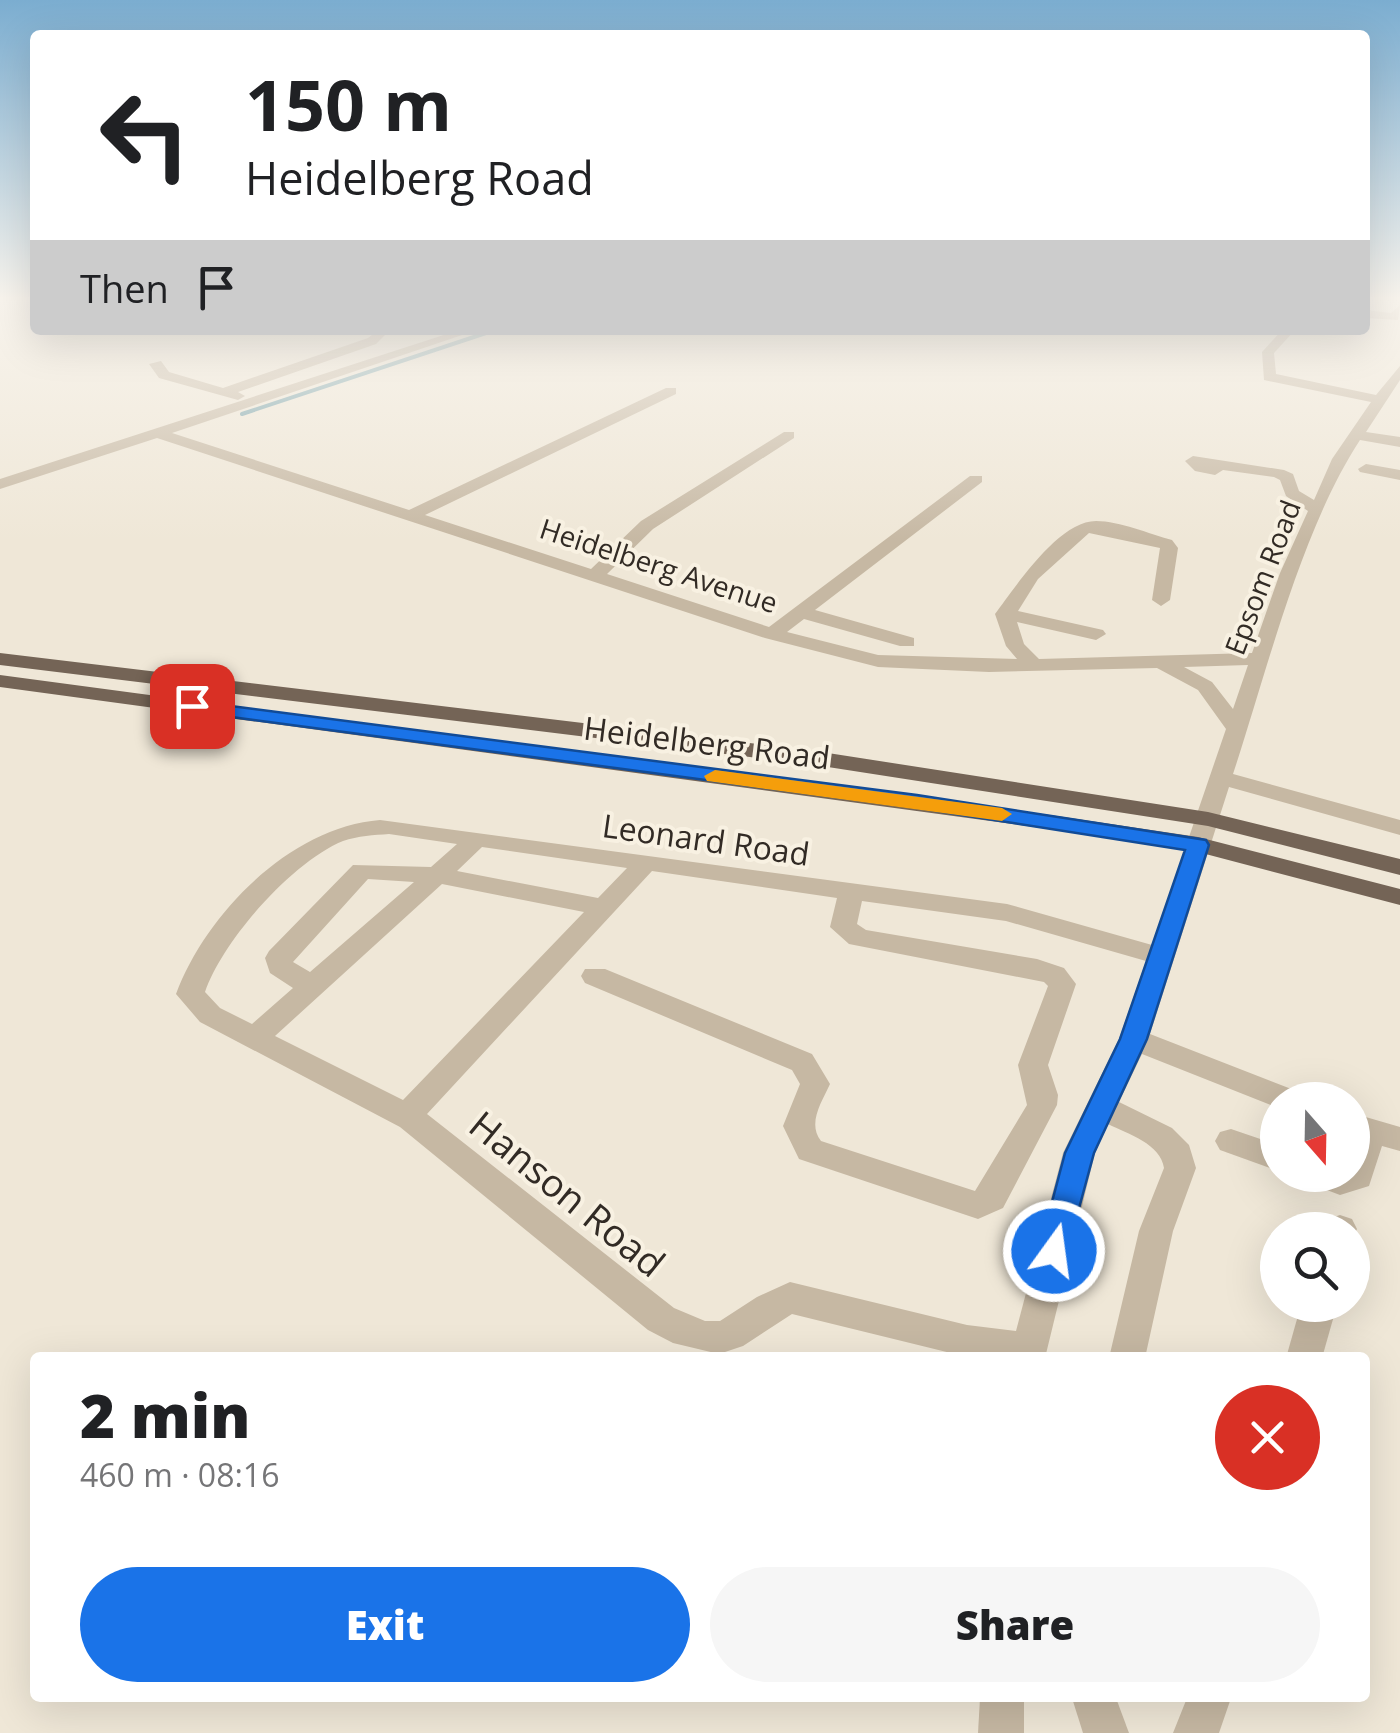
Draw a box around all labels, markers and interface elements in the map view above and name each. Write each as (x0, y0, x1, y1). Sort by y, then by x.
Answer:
text: 150 m (245, 56, 452, 152)
icon: left (80, 70, 210, 200)
text: Heidelberg Road (245, 147, 594, 208)
icon: arrive (189, 260, 244, 315)
text: Then (80, 262, 169, 314)
street label: Epsom Road (1215, 494, 1309, 660)
street label: Heidelberg Avenue (535, 509, 783, 621)
pin (150, 664, 235, 749)
icon: arrive (165, 679, 220, 734)
street label: Heidelberg Road (581, 706, 833, 778)
street label: Leonard Road (600, 803, 812, 875)
north arrow (1260, 1082, 1370, 1192)
map controls (1260, 1082, 1370, 1322)
street label: Hanson Road (459, 1098, 677, 1288)
position arrow (1002, 1199, 1106, 1303)
button: search (1260, 1212, 1370, 1322)
text: 2 min (80, 1374, 250, 1456)
button: close (1215, 1385, 1320, 1490)
text: 460 m · 08:16 (80, 1453, 279, 1496)
button: Exit (80, 1567, 690, 1682)
button: Share (710, 1567, 1320, 1682)

